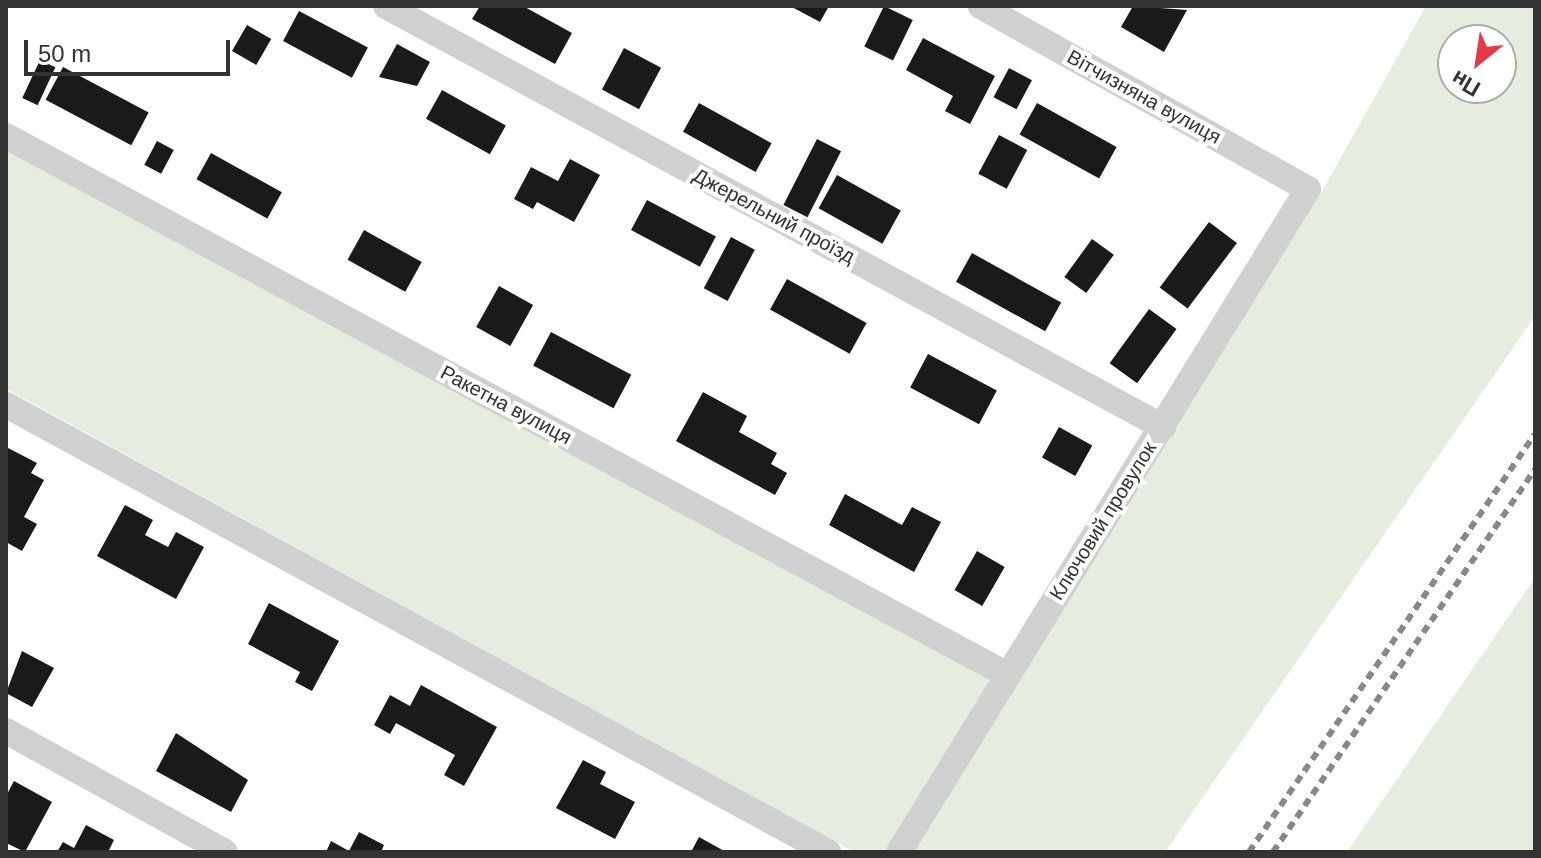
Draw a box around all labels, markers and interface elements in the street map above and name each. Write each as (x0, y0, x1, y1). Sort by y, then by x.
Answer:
scale bar (28, 24, 234, 74)
north arrow (1437, 24, 1517, 104)
text: 50 m (38, 40, 91, 67)
street label: Вітчизняна вулиця (1063, 45, 1225, 149)
text: Пн (1447, 65, 1485, 102)
street label: Джерельний проїзд (689, 163, 859, 269)
street label: Ракетна вулиця (436, 360, 576, 450)
street label: Ключовий провулок (1044, 437, 1162, 605)

